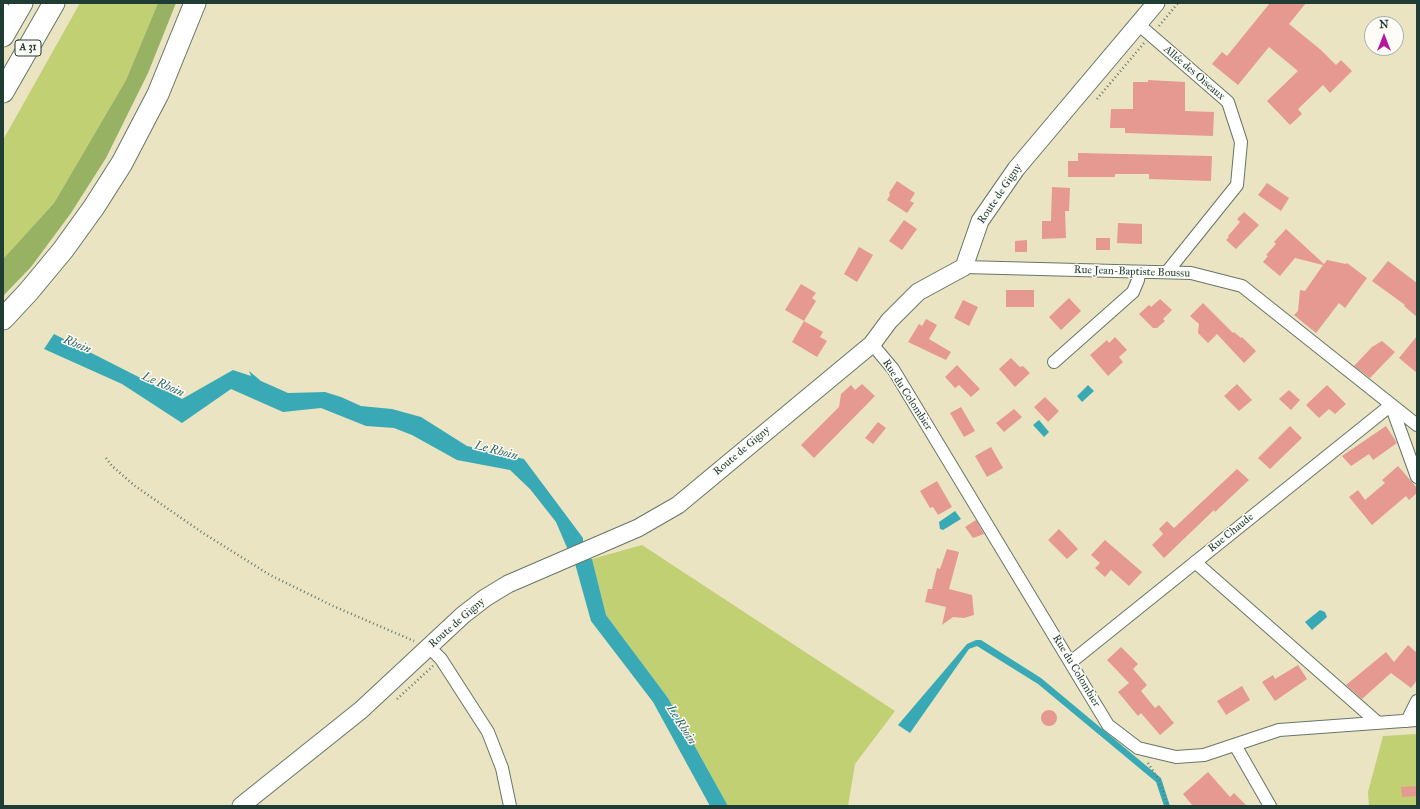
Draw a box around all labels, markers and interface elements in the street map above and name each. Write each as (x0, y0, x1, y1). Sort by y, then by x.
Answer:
north arrow (1364, 16, 1404, 56)
text: N (1379, 18, 1389, 31)
road number: A 31 (15, 40, 41, 56)
street label: Allée des Oiseaux (1161, 43, 1227, 103)
street label: Route de Gigny (975, 161, 1025, 227)
street label: Rue Jean-Baptiste Boussu (1074, 263, 1190, 281)
water label: Rhoin (61, 333, 93, 357)
street label: Rue du Colombier (879, 357, 935, 433)
water label: Le Rhoin (140, 369, 186, 401)
street label: Route de Gigny (711, 424, 773, 478)
water label: Le Rhoin (473, 438, 519, 464)
street label: Rue Chaude (1206, 511, 1256, 555)
street label: Route de Gigny (426, 595, 488, 651)
street label: Rue du Colombier (1049, 632, 1103, 710)
water label: Le Rhoin (663, 703, 699, 747)

